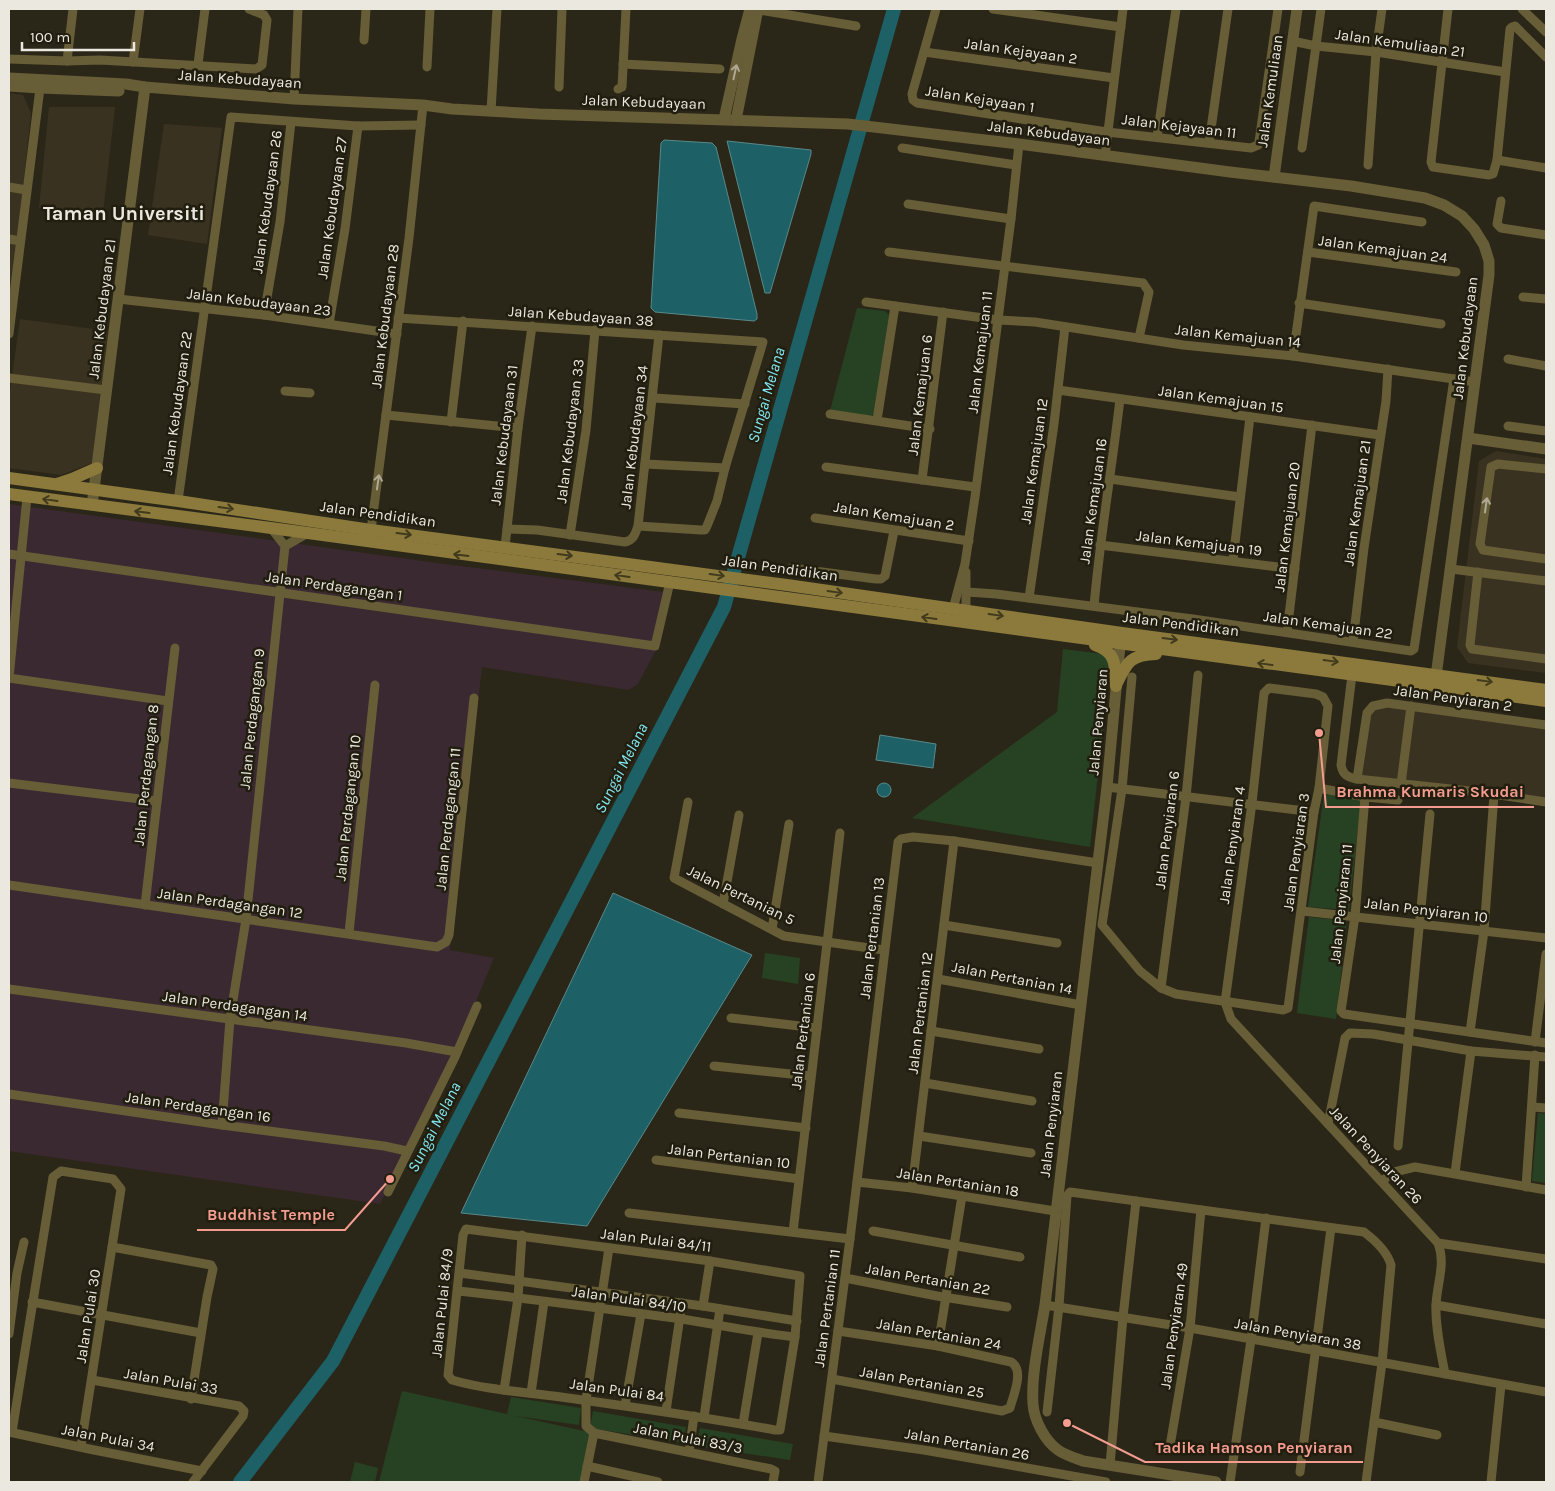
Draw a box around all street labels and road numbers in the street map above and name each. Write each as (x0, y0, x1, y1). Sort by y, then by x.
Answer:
street label: Jalan Kemuliaan 21 (1334, 25, 1466, 61)
street label: Jalan Kejayaan 2 (963, 34, 1079, 68)
street label: Jalan Kemuliaan (1253, 34, 1287, 148)
street label: Jalan Kebudayaan (178, 66, 302, 92)
street label: Jalan Kejayaan 1 (924, 81, 1036, 117)
street label: Jalan Kebudayaan (582, 91, 706, 113)
street label: Jalan Kejayaan 11 (1121, 110, 1237, 142)
street label: Jalan Kebudayaan (986, 117, 1112, 149)
street label: Jalan Kebudayaan 26 (248, 129, 286, 275)
street label: Jalan Kebudayaan 27 (313, 136, 351, 280)
street label: Jalan Kemajuan 24 (1317, 231, 1449, 267)
street label: Jalan Kebudayaan 21 (84, 238, 120, 380)
street label: Jalan Kebudayaan 28 (367, 243, 403, 389)
street label: Jalan Kebudayaan (1449, 275, 1481, 401)
street label: Jalan Kebudayaan 23 (186, 284, 332, 320)
street label: Jalan Kemajuan 11 (964, 290, 996, 414)
street label: Jalan Kebudayaan 38 (508, 302, 654, 330)
street label: Jalan Kemajuan 14 (1174, 320, 1302, 352)
street label: Jalan Kebudayaan 22 (158, 330, 196, 476)
street label: Jalan Kemajuan 6 (904, 333, 936, 457)
street label: Jalan Kebudayaan 33 (552, 358, 588, 504)
street label: Jalan Kebudayaan 31 (486, 364, 522, 506)
street label: Jalan Kebudayaan 34 (616, 364, 652, 510)
street label: Jalan Kemajuan 15 (1157, 381, 1285, 417)
street label: Jalan Kemajuan 12 (1016, 397, 1052, 525)
street label: Jalan Kemajuan 16 (1075, 437, 1111, 565)
street label: Jalan Kemajuan 21 (1339, 439, 1375, 567)
street label: Jalan Kemajuan 20 (1270, 461, 1304, 593)
street label: Jalan Pendidikan (319, 497, 437, 531)
street label: Jalan Kemajuan 2 (832, 498, 956, 534)
street label: Jalan Kemajuan 19 (1135, 526, 1263, 560)
street label: Jalan Pendidikan (721, 551, 839, 585)
street label: Jalan Perdagangan 1 (264, 567, 404, 605)
street label: Jalan Kemajuan 22 (1262, 607, 1394, 643)
street label: Jalan Pendidikan (1122, 608, 1240, 640)
street label: Jalan Perdagangan 9 (236, 648, 268, 790)
street label: Jalan Penyiaran (1084, 668, 1112, 776)
street label: Jalan Penyiaran 2 (1393, 681, 1513, 715)
street label: Jalan Perdagangan 8 (130, 703, 162, 847)
street label: Jalan Perdagangan 10 (331, 734, 365, 882)
street label: Jalan Perdagangan 11 (432, 747, 464, 891)
street label: Jalan Penyiaran 6 (1151, 770, 1183, 890)
street label: Jalan Penyiaran 4 (1215, 784, 1249, 905)
street label: Jalan Penyiaran 3 (1279, 792, 1313, 912)
street label: Jalan Penyiaran 11 (1326, 843, 1356, 965)
street label: Jalan Pertanian 5 (684, 861, 798, 929)
street label: Jalan Pertanian 13 (856, 876, 888, 1000)
street label: Jalan Perdagangan 12 (156, 884, 304, 922)
street label: Jalan Penyiaran 10 (1363, 893, 1489, 927)
street label: Jalan Pertanian 12 (904, 951, 936, 1075)
street label: Jalan Pertanian 14 (950, 957, 1074, 999)
street label: Jalan Pertanian 6 (787, 971, 819, 1091)
street label: Jalan Perdagangan 14 (161, 987, 309, 1025)
street label: Jalan Penyiaran (1036, 1070, 1066, 1178)
street label: Jalan Perdagangan 16 (124, 1088, 272, 1126)
street label: Jalan Penyiaran 26 (1326, 1102, 1426, 1208)
street label: Jalan Pertanian 10 (667, 1140, 791, 1172)
street label: Jalan Pertanian 18 (896, 1163, 1020, 1201)
street label: Jalan Pulai 84/11 (600, 1224, 712, 1256)
street label: Jalan Pulai 84/9 (427, 1247, 457, 1359)
street label: Jalan Pertanian 11 (810, 1248, 844, 1368)
street label: Jalan Pertanian 22 (864, 1259, 992, 1299)
street label: Jalan Penyiaran 49 (1156, 1262, 1192, 1390)
street label: Jalan Pulai 30 (72, 1268, 104, 1364)
street label: Jalan Pulai 84/10 (571, 1282, 687, 1316)
street label: Jalan Pertanian 24 (875, 1314, 1003, 1354)
street label: Jalan Penyiaran 38 (1233, 1314, 1363, 1354)
street label: Jalan Pertanian 25 (858, 1362, 986, 1402)
street label: Jalan Pulai 33 (123, 1364, 219, 1398)
street label: Jalan Pulai 84 (569, 1374, 666, 1406)
street label: Jalan Pulai 83/3 (632, 1419, 744, 1457)
street label: Jalan Pulai 34 (60, 1420, 157, 1456)
street label: Jalan Pertanian 26 (903, 1424, 1031, 1464)

